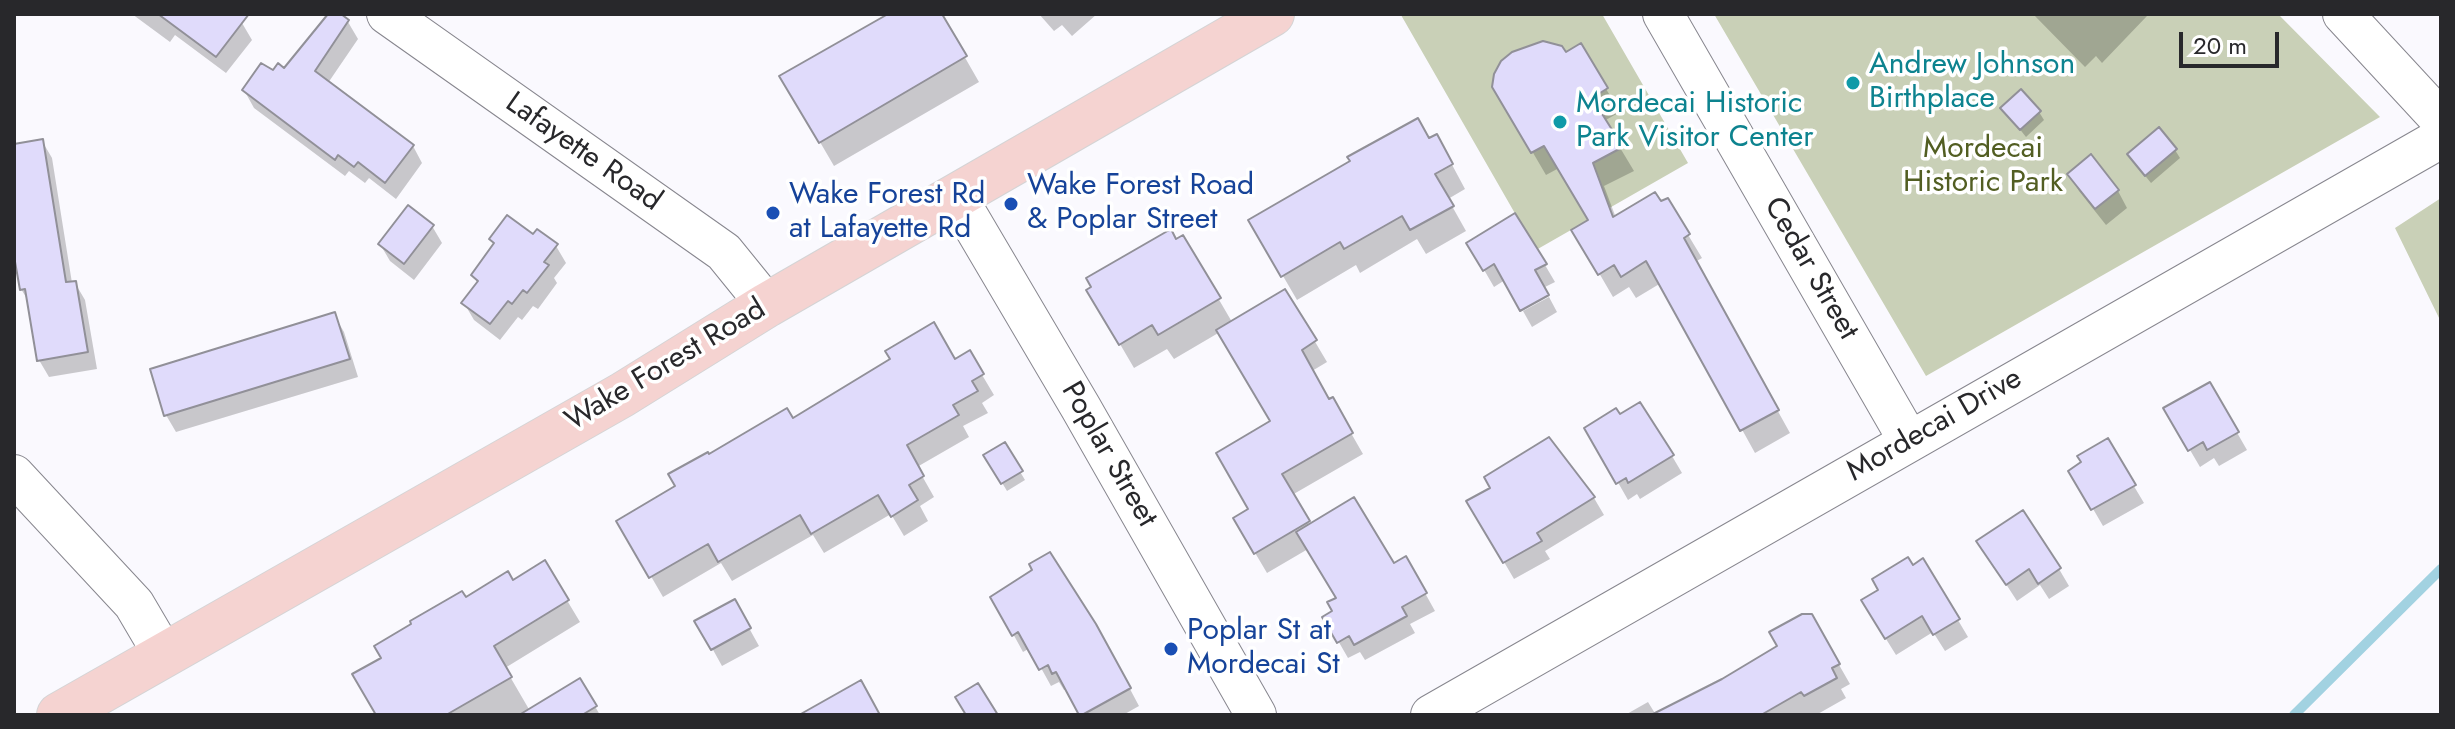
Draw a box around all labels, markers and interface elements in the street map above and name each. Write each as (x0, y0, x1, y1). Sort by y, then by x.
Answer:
scale bar (2183, 16, 2283, 66)
text: 20 m (2193, 28, 2247, 63)
place label: Andrew Johnson Birthplace (1869, 48, 2075, 118)
marker: Andrew Johnson Birthplace (1844, 74, 1862, 92)
street label: Lafayette Road (498, 86, 668, 220)
place label: Mordecai Historic Park Visitor Center (1576, 87, 1814, 158)
marker: Mordecai Historic Park Visitor Center (1551, 113, 1569, 131)
park label: Mordecai Historic Park (1903, 132, 2063, 202)
place label: Wake Forest Road & Poplar Street (1027, 169, 1254, 240)
place label: Wake Forest Rd at Lafayette Rd (789, 178, 985, 248)
street label: Cedar Street (1755, 191, 1865, 347)
marker: Wake Forest Road & Poplar Street (1002, 195, 1020, 213)
marker: Wake Forest Rd at Lafayette Rd (764, 204, 782, 222)
street label: Wake Forest Road (559, 292, 773, 440)
street label: Mordecai Drive (1841, 361, 2029, 491)
street label: Poplar Street (1052, 376, 1164, 534)
place label: Poplar St at Mordecai St (1187, 614, 1340, 684)
marker: Poplar St at Mordecai St (1162, 640, 1180, 658)

